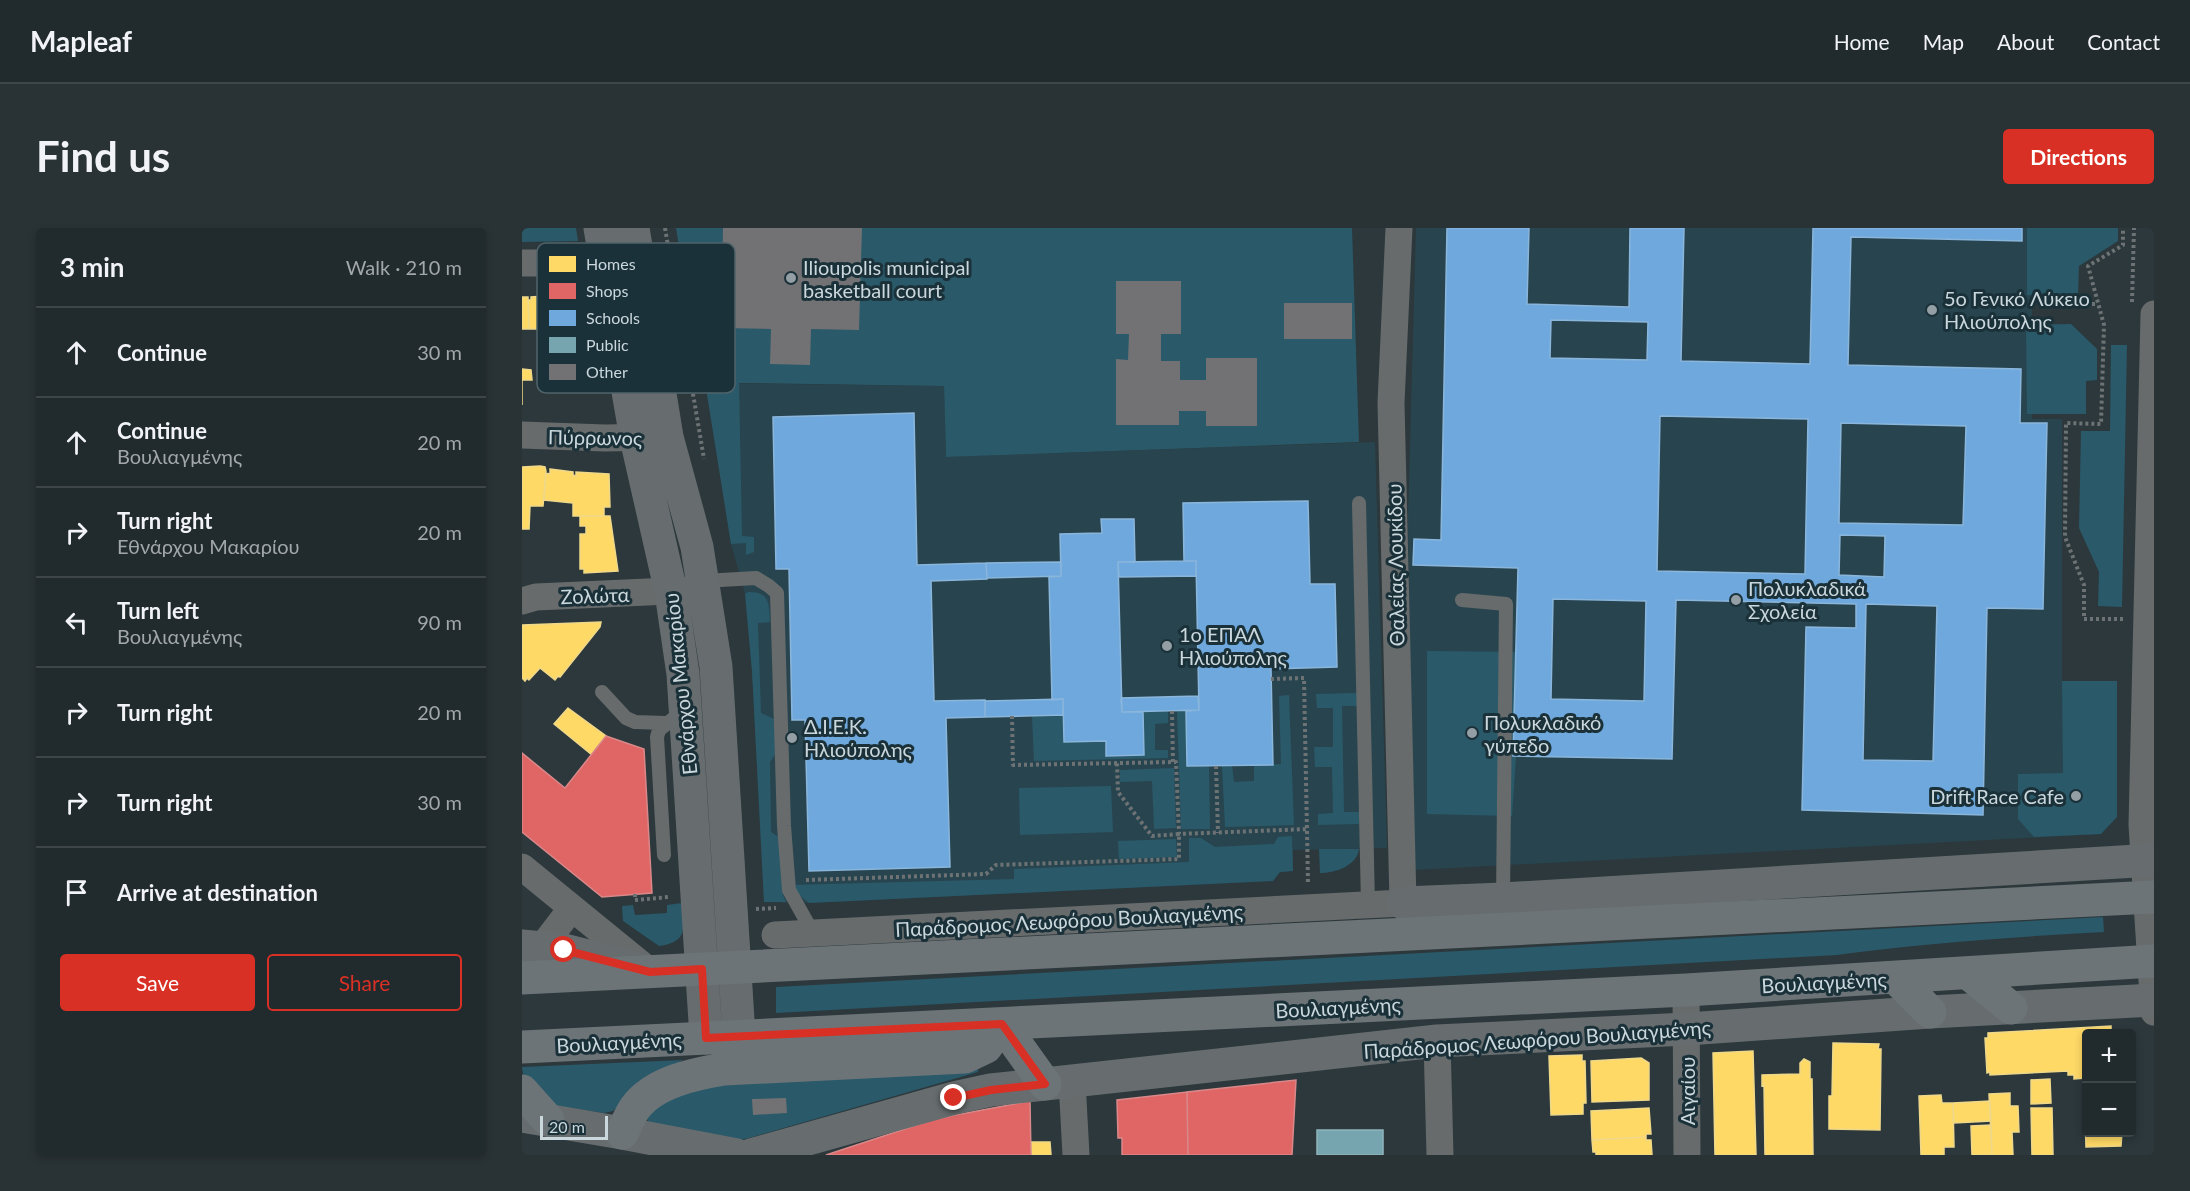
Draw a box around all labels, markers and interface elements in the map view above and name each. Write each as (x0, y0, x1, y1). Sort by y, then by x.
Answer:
text: Mapleaf (30, 24, 132, 58)
text: Home (1834, 29, 1890, 54)
text: Map (1923, 29, 1964, 54)
text: About (1997, 29, 2054, 54)
text: Contact (2087, 29, 2160, 54)
button: Directions (2003, 129, 2154, 184)
text: Find us (36, 131, 170, 181)
legend (537, 243, 735, 393)
text: 3 min (60, 251, 124, 283)
text: Homes (586, 254, 636, 273)
text: Walk · 210 m (346, 255, 462, 279)
place label: Ilioupolis municipal basketball court (803, 255, 970, 302)
marker: Ilioupolis municipal basketball court (784, 271, 798, 285)
text: Shops (586, 281, 629, 300)
place label: 5ο Γενικό Λύκειο Ηλιούπολης (1944, 286, 2090, 333)
marker: 5ο Γενικό Λύκειο Ηλιούπολης (1925, 303, 1939, 317)
text: Schools (586, 308, 640, 327)
text: Public (586, 335, 629, 354)
icon: ahead (60, 336, 93, 369)
text: Continue (117, 339, 207, 366)
text: 30 m (417, 340, 462, 364)
text: Other (586, 362, 628, 381)
text: Continue (117, 417, 207, 444)
street label: Πύρρωνος (548, 424, 642, 450)
icon: ahead (60, 426, 93, 459)
text: 20 m (417, 430, 462, 454)
text: Βουλιαγμένης (117, 444, 242, 468)
street label: Θαλείας Λουκίδου (1382, 483, 1408, 647)
text: Turn right (117, 507, 212, 534)
icon: right (60, 516, 93, 549)
text: 20 m (417, 520, 462, 544)
text: Εθνάρχου Μακαρίου (117, 534, 300, 558)
place label: Πολυκλαδικά Σχολεία (1748, 576, 1866, 623)
street label: Ζολώτα (560, 582, 630, 608)
street label: Εθνάρχου Μακαρίου (659, 592, 701, 776)
marker: Πολυκλαδικά Σχολεία (1729, 593, 1743, 607)
text: Turn left (117, 597, 199, 624)
icon: left (60, 606, 93, 639)
text: 90 m (417, 610, 462, 634)
place label: 1ο ΕΠΑΛ Ηλιούπολης (1179, 622, 1287, 669)
text: Βουλιαγμένης (117, 624, 242, 648)
marker: 1ο ΕΠΑΛ Ηλιούπολης (1160, 639, 1174, 653)
icon: right (60, 696, 93, 729)
text: Turn right (117, 699, 212, 726)
text: 20 m (417, 700, 462, 724)
place label: Πολυκλαδικό γύπεδο (1484, 710, 1601, 757)
place label: Δ.Ι.Ε.Κ. Ηλιούπολης (804, 714, 912, 761)
marker: Πολυκλαδικό γύπεδο (1465, 726, 1479, 740)
marker: Δ.Ι.Ε.Κ. Ηλιούπολης (785, 731, 799, 745)
place label: Drift Race Cafe (1930, 784, 2064, 808)
icon: right (60, 786, 93, 819)
text: Turn right (117, 789, 212, 816)
marker: Drift Race Cafe (2069, 789, 2083, 803)
text: 30 m (417, 790, 462, 814)
icon: arrive (60, 876, 93, 909)
text: Arrive at destination (117, 879, 318, 906)
street label: Παράδρομος Λεωφόρου Βουλιαγμένης (895, 899, 1243, 941)
route start (550, 936, 576, 962)
button: Save (60, 954, 255, 1011)
button: Share (267, 954, 462, 1011)
street label: Βουλιαγμένης (1761, 967, 1887, 997)
street label: Βουλιαγμένης (1275, 992, 1401, 1022)
street label: Παράδρομος Λεωφόρου Βουλιαγμένης (1363, 1015, 1711, 1063)
street label: Βουλιαγμένης (556, 1027, 682, 1057)
map controls (2082, 1029, 2136, 1137)
button: + (2082, 1029, 2136, 1083)
street label: Αιγαίου (1675, 1057, 1699, 1125)
button: − (2082, 1083, 2136, 1137)
route end (940, 1084, 966, 1110)
scale bar (540, 1113, 608, 1140)
text: 20 m (549, 1117, 585, 1136)

